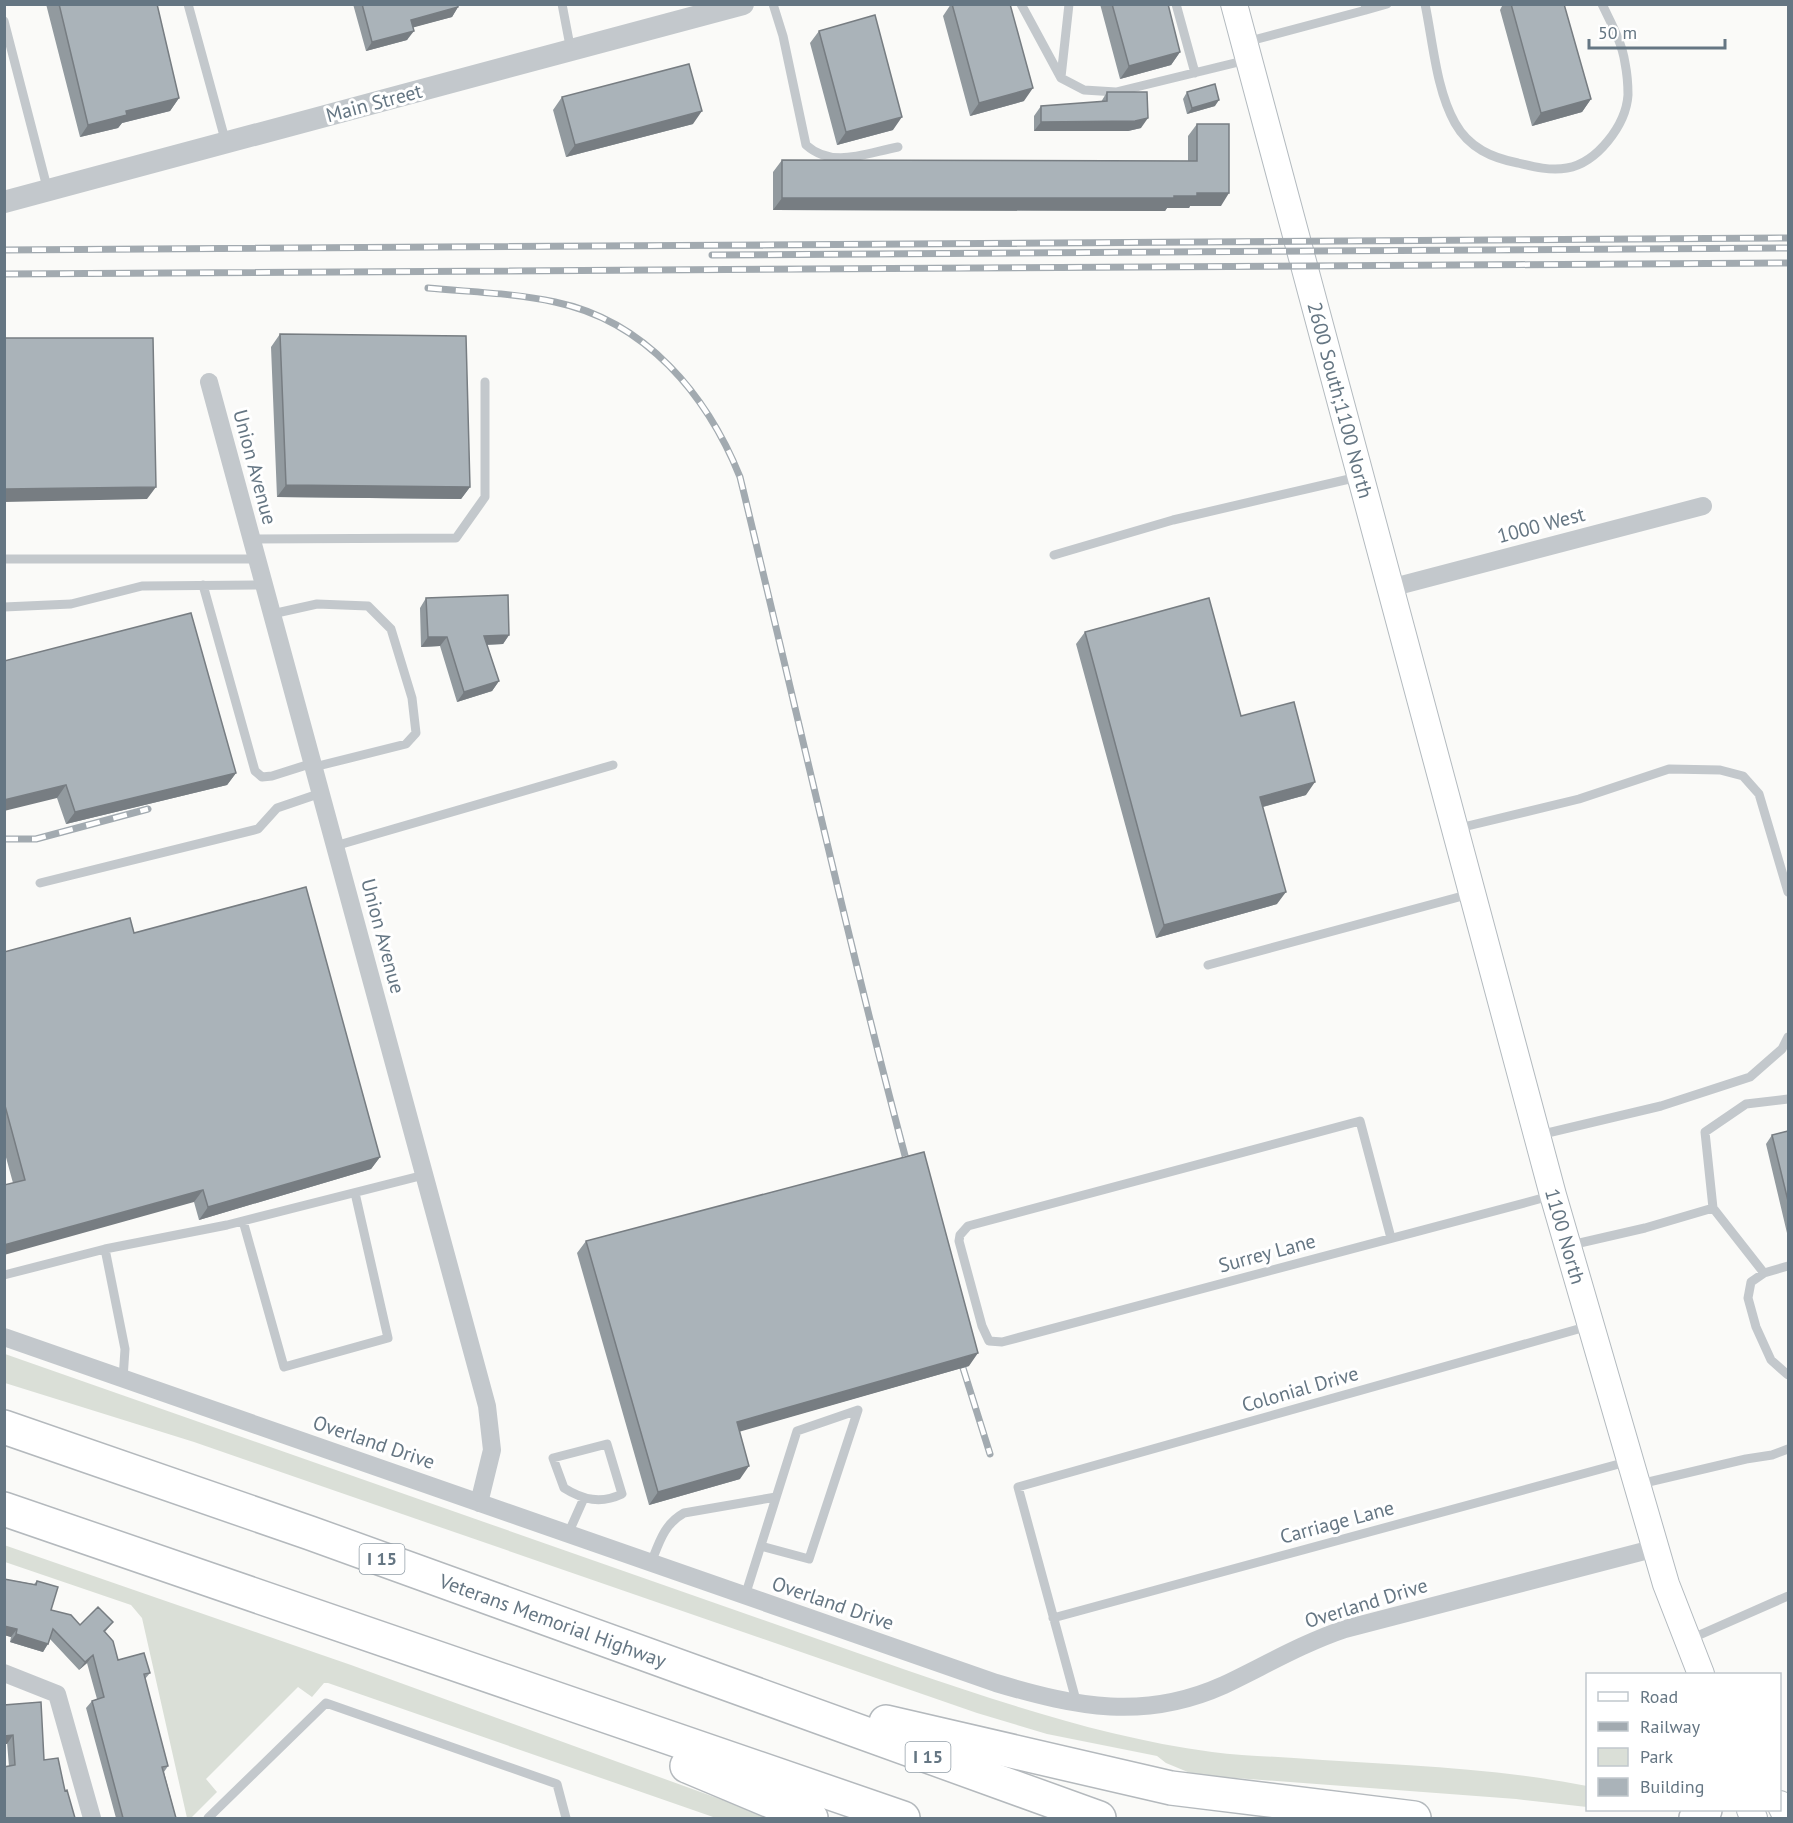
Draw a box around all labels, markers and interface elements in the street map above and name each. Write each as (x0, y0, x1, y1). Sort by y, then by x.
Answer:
scale bar (1589, 12, 1726, 50)
text: 50 m (1598, 21, 1637, 44)
street label: Main Street (323, 78, 425, 128)
street label: 2600 South;1100 North (1301, 299, 1379, 501)
street label: Union Avenue (227, 407, 283, 527)
street label: 1000 West (1494, 501, 1588, 549)
street label: Union Avenue (355, 876, 411, 996)
street label: 1100 North (1539, 1186, 1591, 1287)
street label: Surrey Lane (1216, 1228, 1318, 1278)
street label: Colonial Drive (1239, 1360, 1361, 1418)
street label: Overland Drive (310, 1409, 438, 1475)
street label: Carriage Lane (1277, 1494, 1397, 1550)
road number: I 15 (360, 1544, 404, 1574)
street label: Veterans Memorial Highway (435, 1567, 670, 1674)
street label: Overland Drive (769, 1570, 897, 1636)
street label: Overland Drive (1301, 1572, 1431, 1634)
legend (1586, 1673, 1781, 1811)
text: Road (1640, 1685, 1678, 1708)
text: Railway (1640, 1715, 1701, 1738)
road number: I 15 (906, 1742, 950, 1772)
text: Park (1640, 1745, 1673, 1768)
text: Building (1640, 1775, 1704, 1798)

